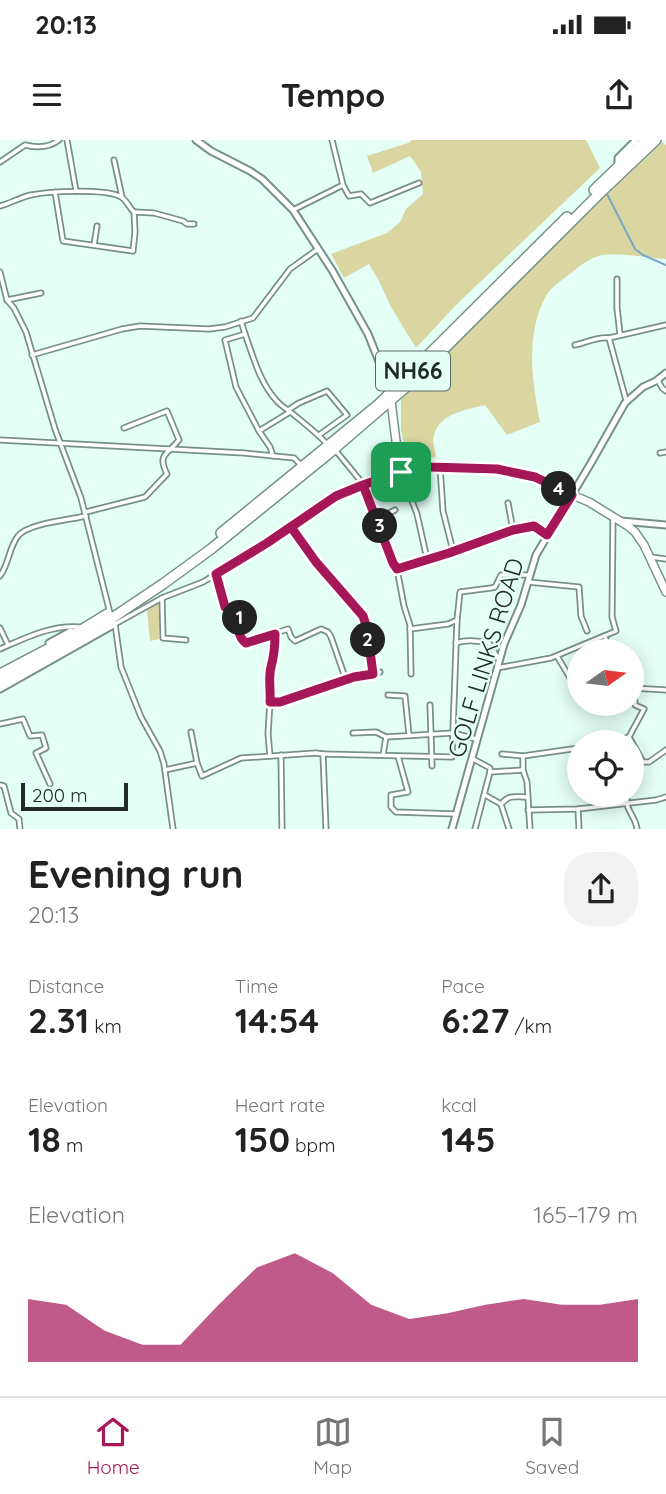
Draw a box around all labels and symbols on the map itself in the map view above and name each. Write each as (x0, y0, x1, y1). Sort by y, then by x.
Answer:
road number: NH66 (376, 352, 450, 390)
pin (371, 442, 431, 502)
pin: 4 (542, 472, 576, 506)
pin: 3 (362, 508, 398, 544)
street label: GOLF LINKS ROAD (440, 554, 530, 761)
pin: 1 (222, 601, 258, 636)
pin: 2 (350, 622, 386, 658)
north arrow (567, 639, 644, 716)
scale bar (21, 780, 128, 812)

